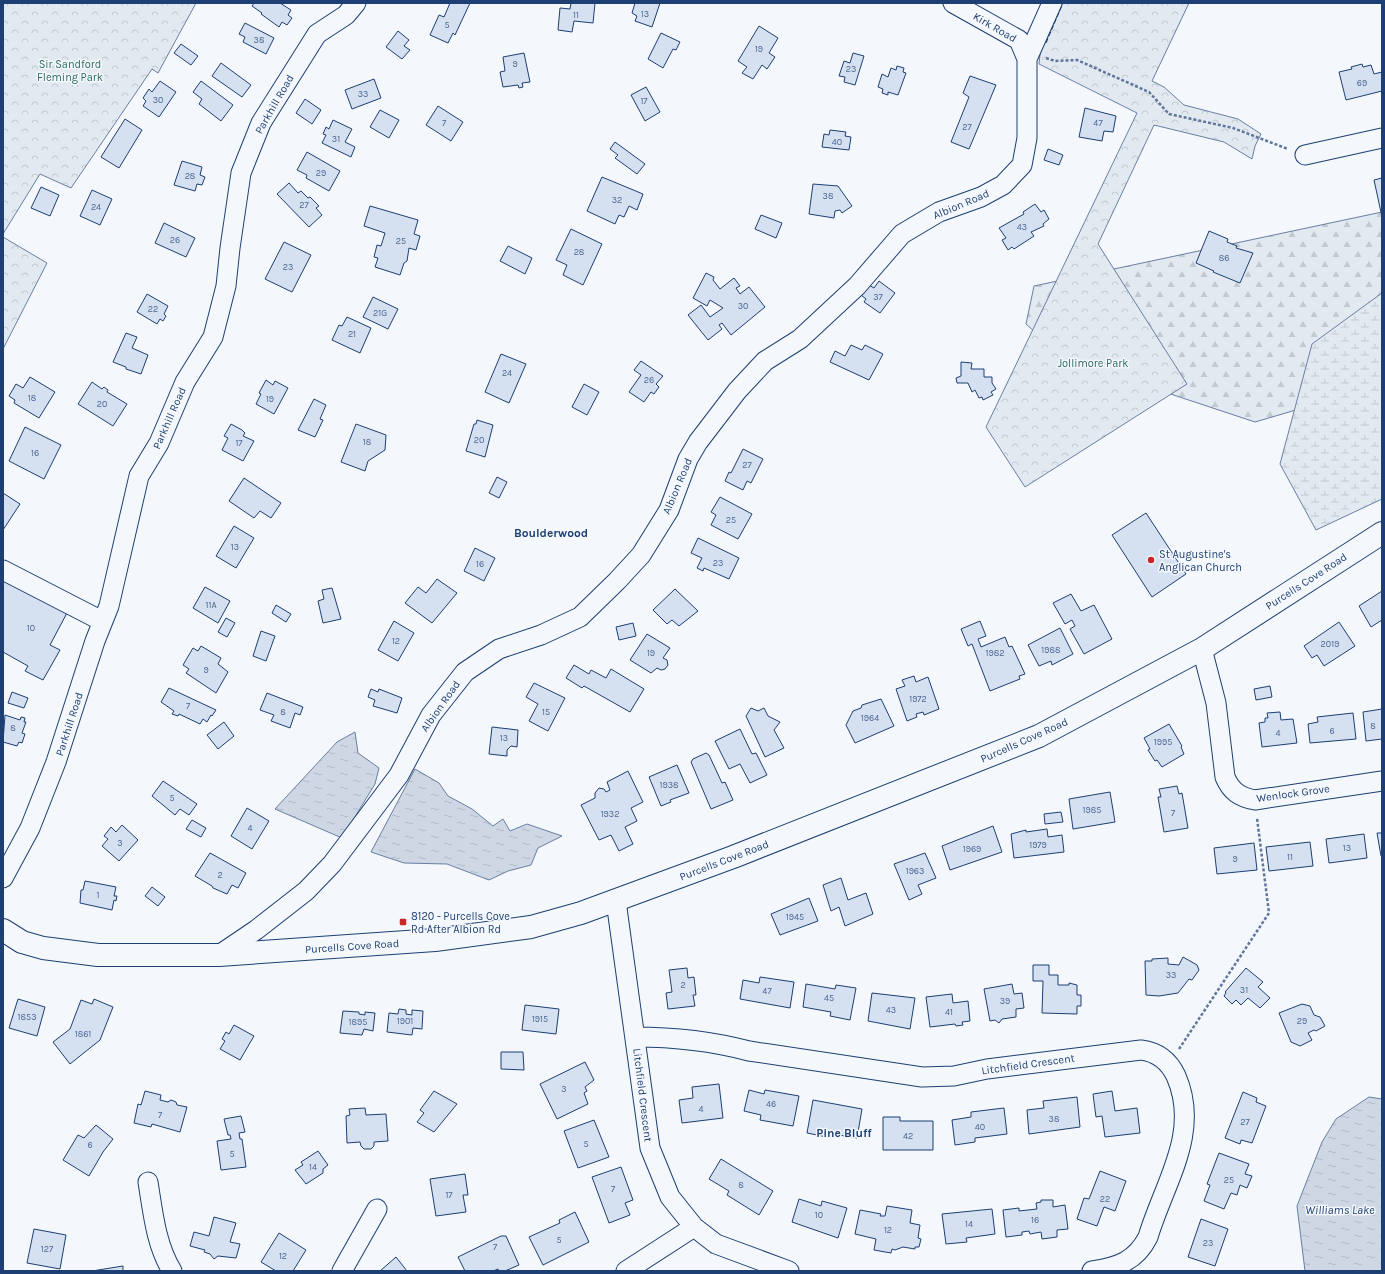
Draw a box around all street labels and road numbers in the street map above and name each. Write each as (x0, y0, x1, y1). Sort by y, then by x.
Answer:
street label: Kirk Road (971, 10, 1019, 45)
street label: Parkhill Road (252, 72, 297, 136)
street label: Albion Road (931, 187, 991, 222)
street label: Parkhill Road (150, 385, 189, 451)
street label: Albion Road (660, 456, 695, 516)
street label: Purcells Cove Road (1263, 550, 1349, 613)
street label: Albion Road (418, 678, 463, 735)
street label: Parkhill Road (53, 691, 86, 758)
street label: Purcells Cove Road (978, 715, 1070, 766)
street label: Wenlock Grove (1256, 782, 1331, 805)
street label: Purcells Cove Road (678, 837, 771, 883)
street label: Purcells Cove Road (304, 937, 400, 956)
street label: Litchfield Crescent (630, 1048, 655, 1143)
street label: Litchfield Crescent (981, 1052, 1076, 1077)

